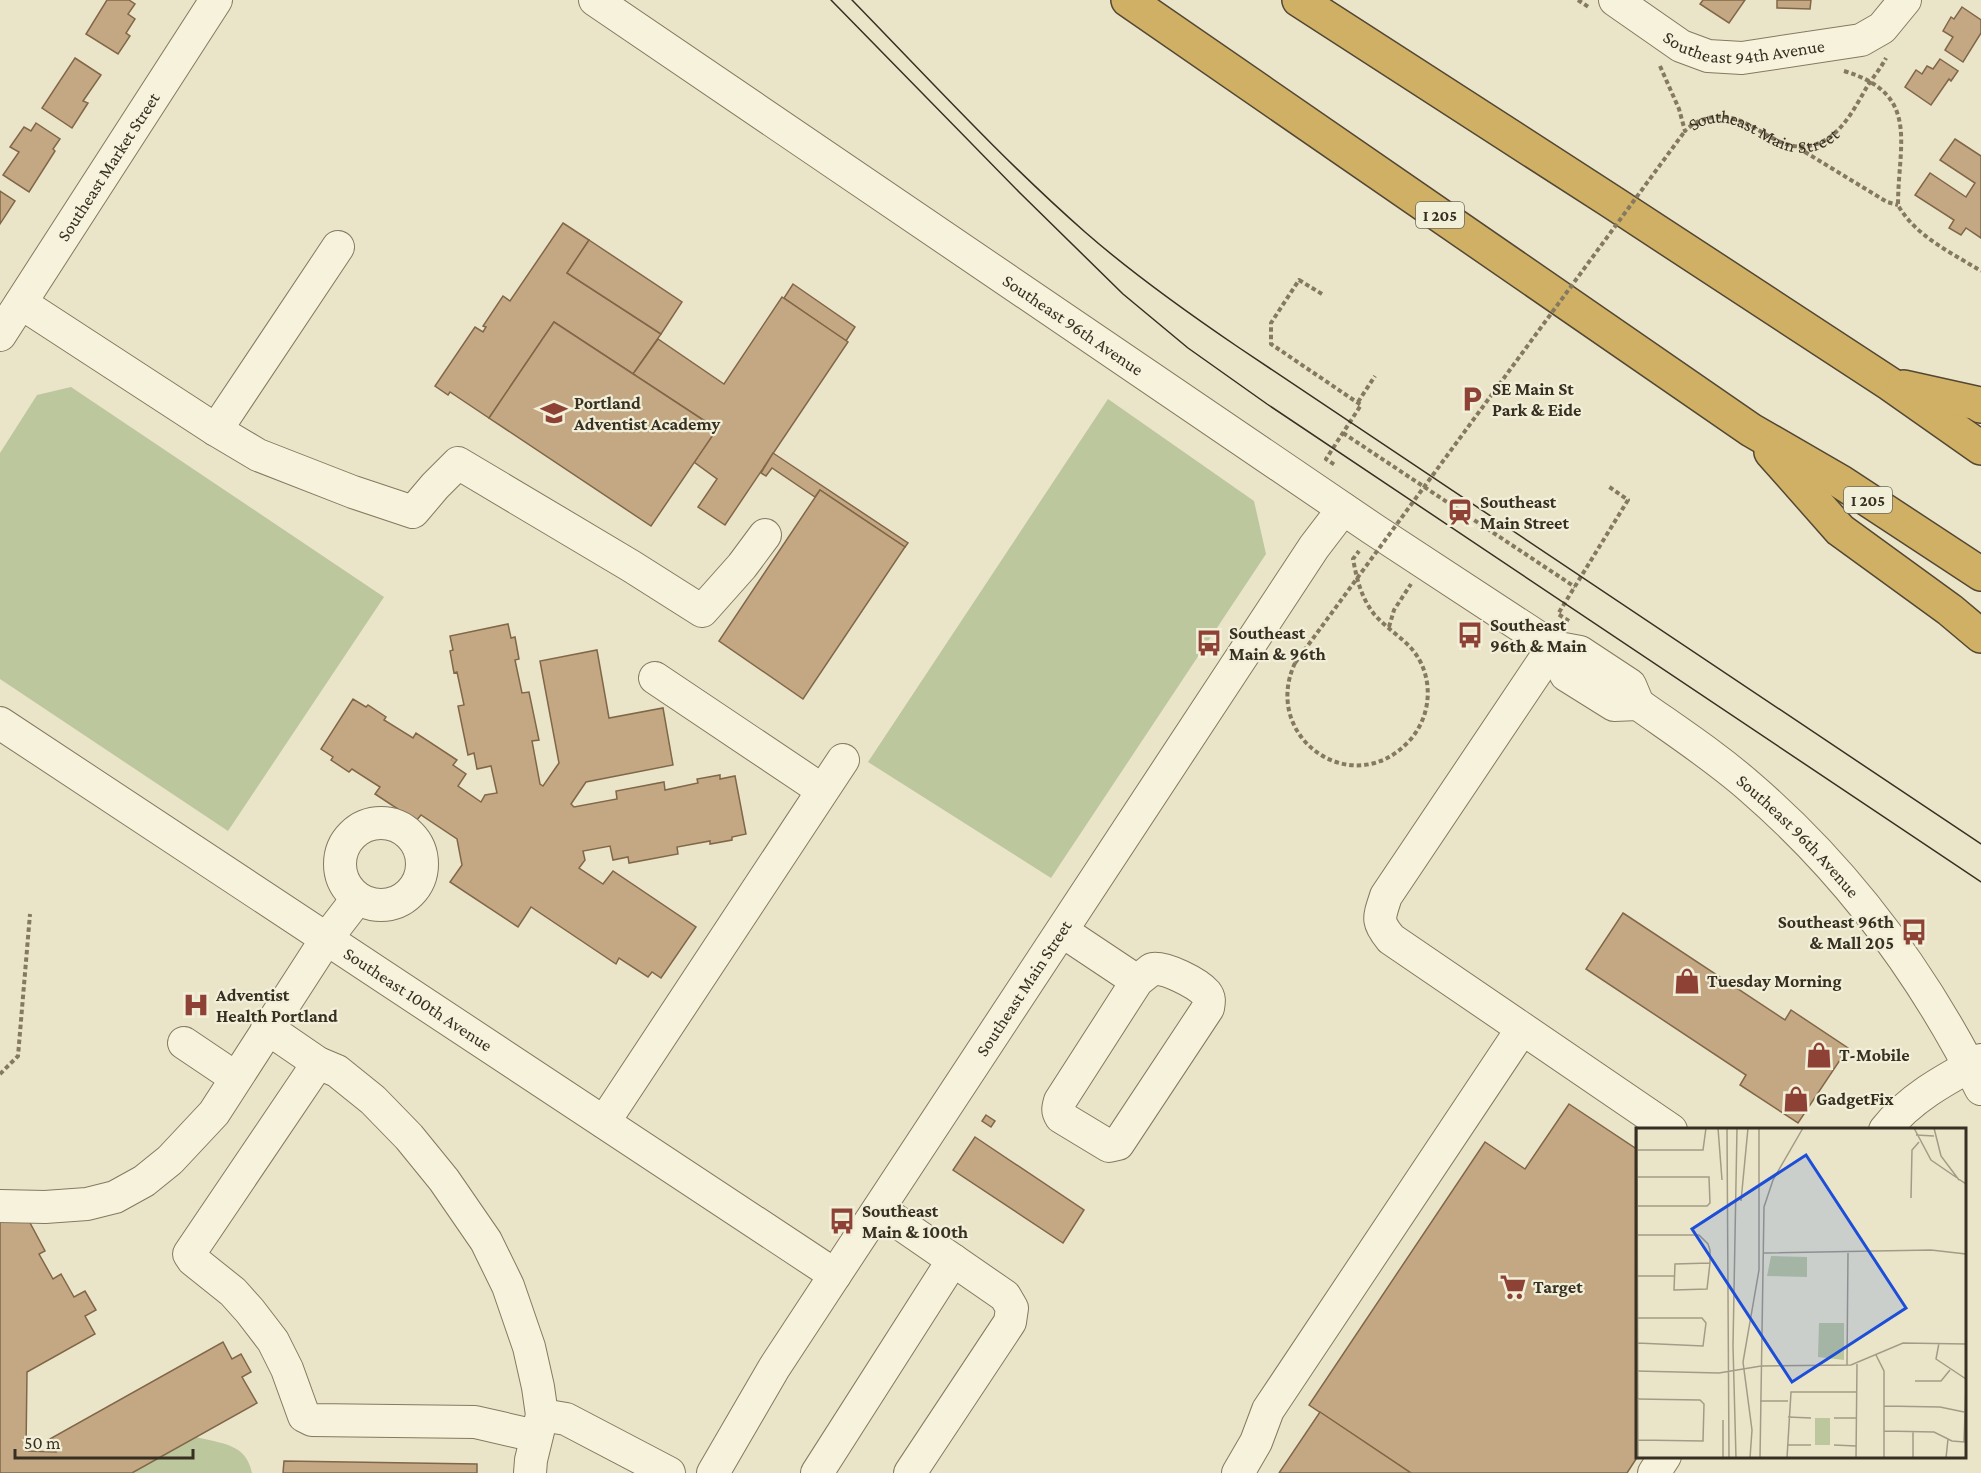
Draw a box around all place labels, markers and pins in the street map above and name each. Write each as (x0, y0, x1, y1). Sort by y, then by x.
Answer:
place label: SE Main St Park & Eide (1492, 379, 1581, 420)
parking icon: SE Main St Park & Eide (1457, 384, 1487, 414)
place label: Portland Adventist Academy (573, 393, 721, 434)
school or university icon: Portland Adventist Academy (539, 398, 569, 428)
place label: Southeast Main Street (1480, 492, 1569, 533)
station icon: Southeast Main Street (1445, 497, 1475, 527)
place label: Southeast 96th & Main (1490, 615, 1588, 656)
bus stop icon: Southeast 96th & Main (1455, 620, 1485, 650)
place label: Southeast Main & 96th (1229, 623, 1327, 664)
bus stop icon: Southeast Main & 96th (1194, 628, 1224, 658)
place label: Southeast 96th & Mall 205 (1778, 912, 1895, 953)
bus stop icon: Southeast 96th & Mall 205 (1899, 917, 1929, 947)
shop icon: Tuesday Morning (1672, 966, 1702, 996)
place label: Tuesday Morning (1707, 971, 1842, 991)
place label: Adventist Health Portland (215, 985, 338, 1026)
hospital icon: Adventist Health Portland (181, 990, 211, 1020)
shop icon: T-Mobile (1804, 1040, 1834, 1070)
place label: T-Mobile (1839, 1045, 1910, 1065)
shop icon: GadgetFix (1781, 1084, 1811, 1114)
place label: GadgetFix (1816, 1089, 1895, 1109)
place label: Southeast Main & 100th (862, 1201, 969, 1242)
bus stop icon: Southeast Main & 100th (827, 1206, 857, 1236)
supermarket icon: Target (1498, 1272, 1528, 1302)
place label: Target (1533, 1277, 1583, 1297)

